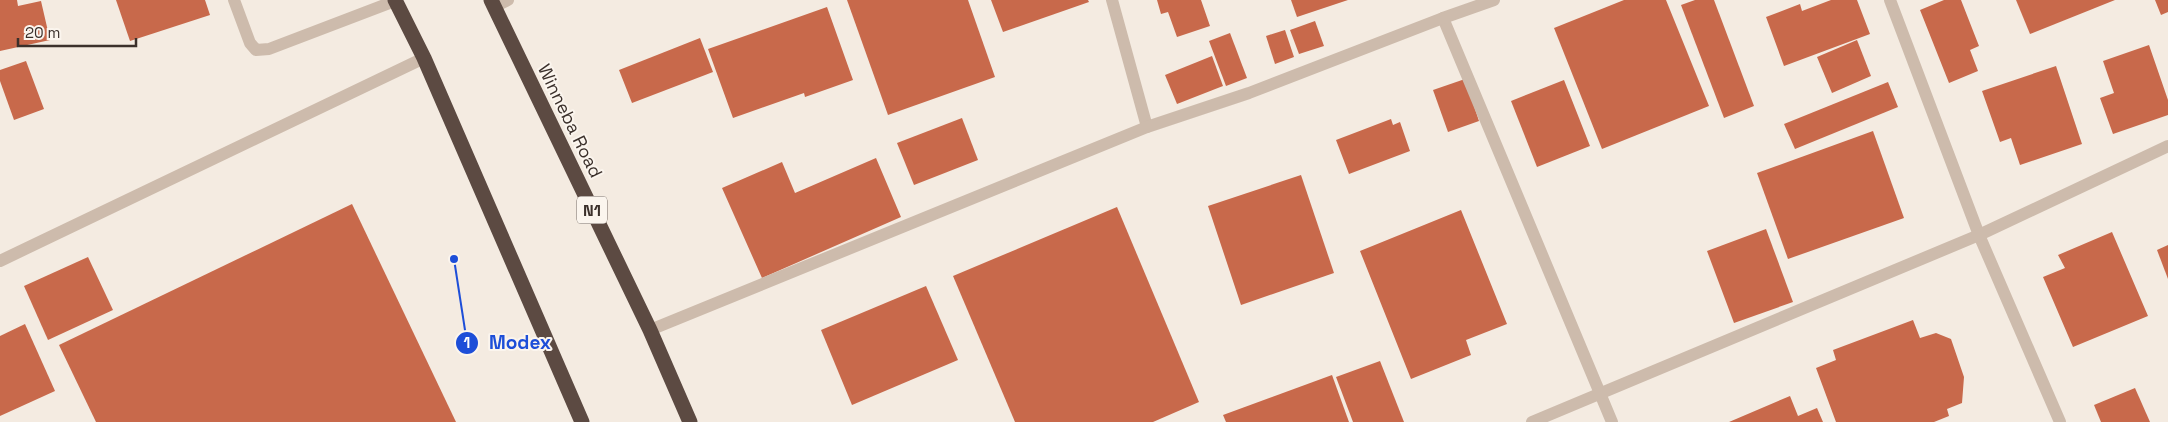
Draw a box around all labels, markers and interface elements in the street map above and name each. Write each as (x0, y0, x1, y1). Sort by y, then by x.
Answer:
scale bar (18, 15, 135, 47)
text: 20 m (25, 23, 60, 42)
street label: Winneba Road (533, 60, 608, 181)
road number: N1 (577, 196, 607, 224)
callout: Modex (454, 326, 562, 360)
text: Modex (489, 330, 551, 355)
text: 1 (464, 333, 470, 352)

